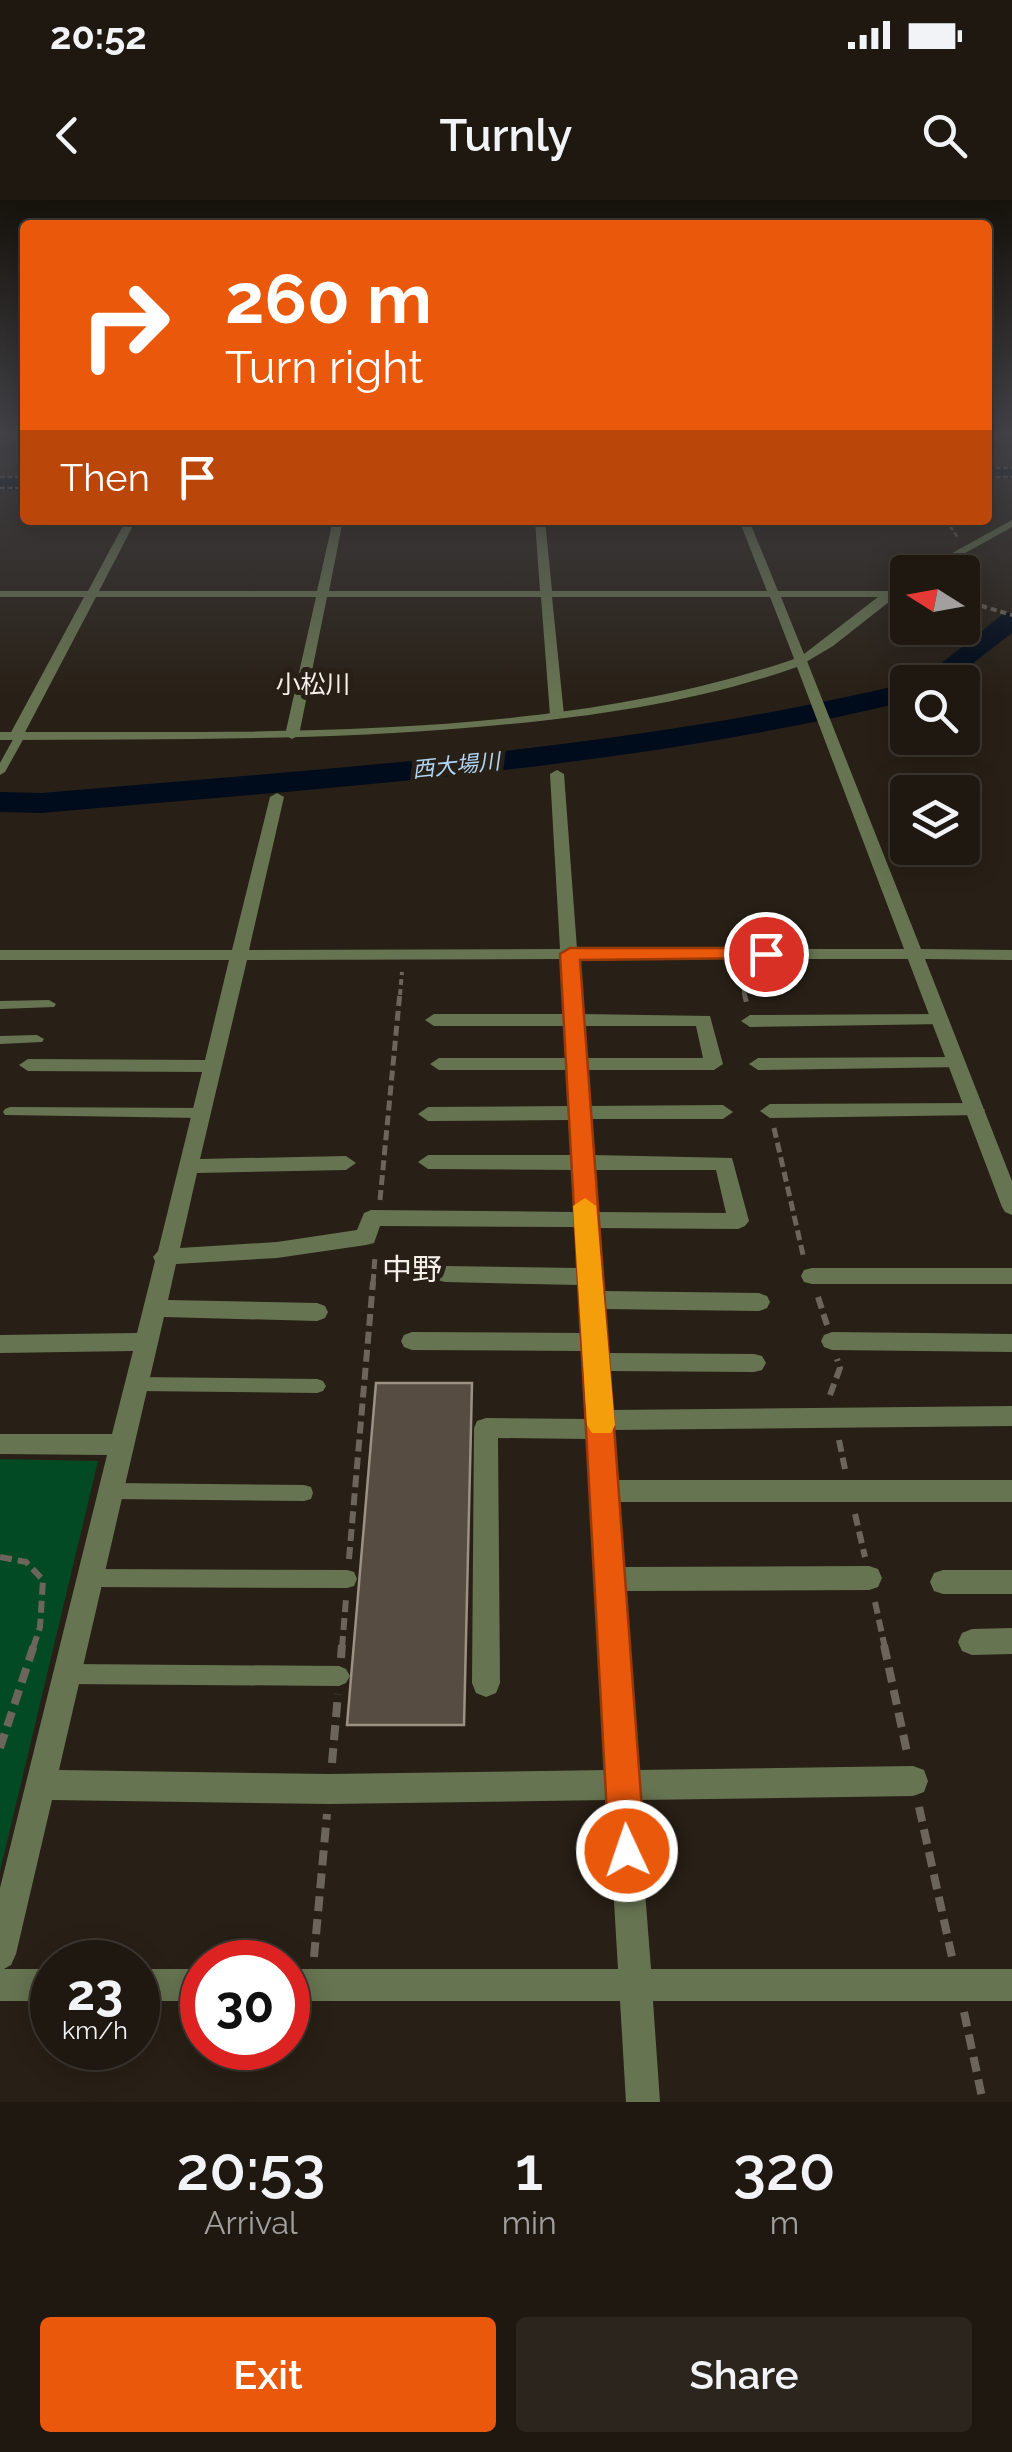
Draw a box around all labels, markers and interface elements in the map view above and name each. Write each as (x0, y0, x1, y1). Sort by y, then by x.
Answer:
text: 20:52 (50, 13, 147, 58)
icon: back (40, 108, 95, 163)
icon: search (917, 108, 972, 163)
text: Turnly (440, 109, 572, 162)
text: 260 m (225, 257, 432, 339)
icon: right (60, 260, 190, 390)
text: Turn right (225, 341, 423, 394)
icon: arrive (170, 450, 225, 505)
text: Then (60, 455, 150, 500)
north arrow (890, 555, 980, 645)
map controls (890, 555, 980, 865)
button: search (890, 665, 980, 755)
district label: 小松川 (275, 669, 351, 699)
water label: 西大場川 (411, 747, 503, 783)
button: layers (890, 775, 980, 865)
pin (724, 912, 809, 997)
icon: arrive (739, 927, 794, 982)
district label: 中野 (382, 1252, 442, 1287)
position arrow (575, 1799, 679, 1903)
speed limit sign: 30 (180, 1940, 310, 2070)
text: 23 (67, 1963, 123, 2022)
text: km/h (62, 2015, 128, 2045)
text: 20:53 (176, 2134, 325, 2204)
text: 1 (515, 2134, 543, 2204)
text: 320 (733, 2134, 836, 2204)
text: Arrival (204, 2204, 298, 2241)
text: min (502, 2204, 557, 2241)
text: m (770, 2204, 799, 2241)
button: Exit (40, 2317, 496, 2432)
button: Share (516, 2317, 972, 2432)

